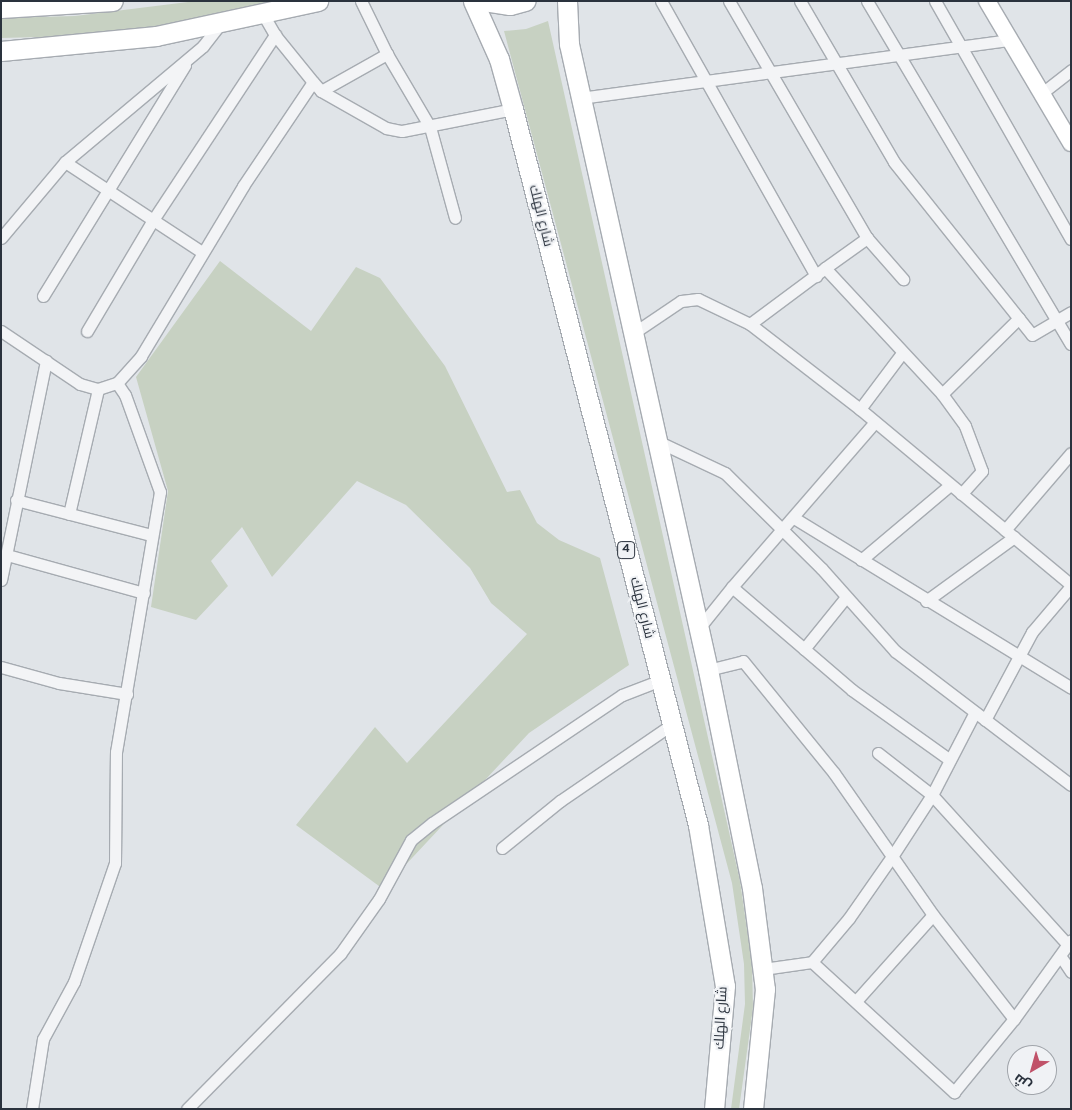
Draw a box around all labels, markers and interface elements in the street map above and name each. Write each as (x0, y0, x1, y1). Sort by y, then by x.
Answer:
street label: شارع الهلك (524, 183, 556, 249)
road number: 4 (616, 540, 636, 560)
street label: شارع الهلك (625, 575, 657, 641)
street label: شارع الهلك (712, 986, 732, 1050)
north arrow (1007, 1045, 1057, 1095)
text: ش (1011, 1069, 1035, 1094)

